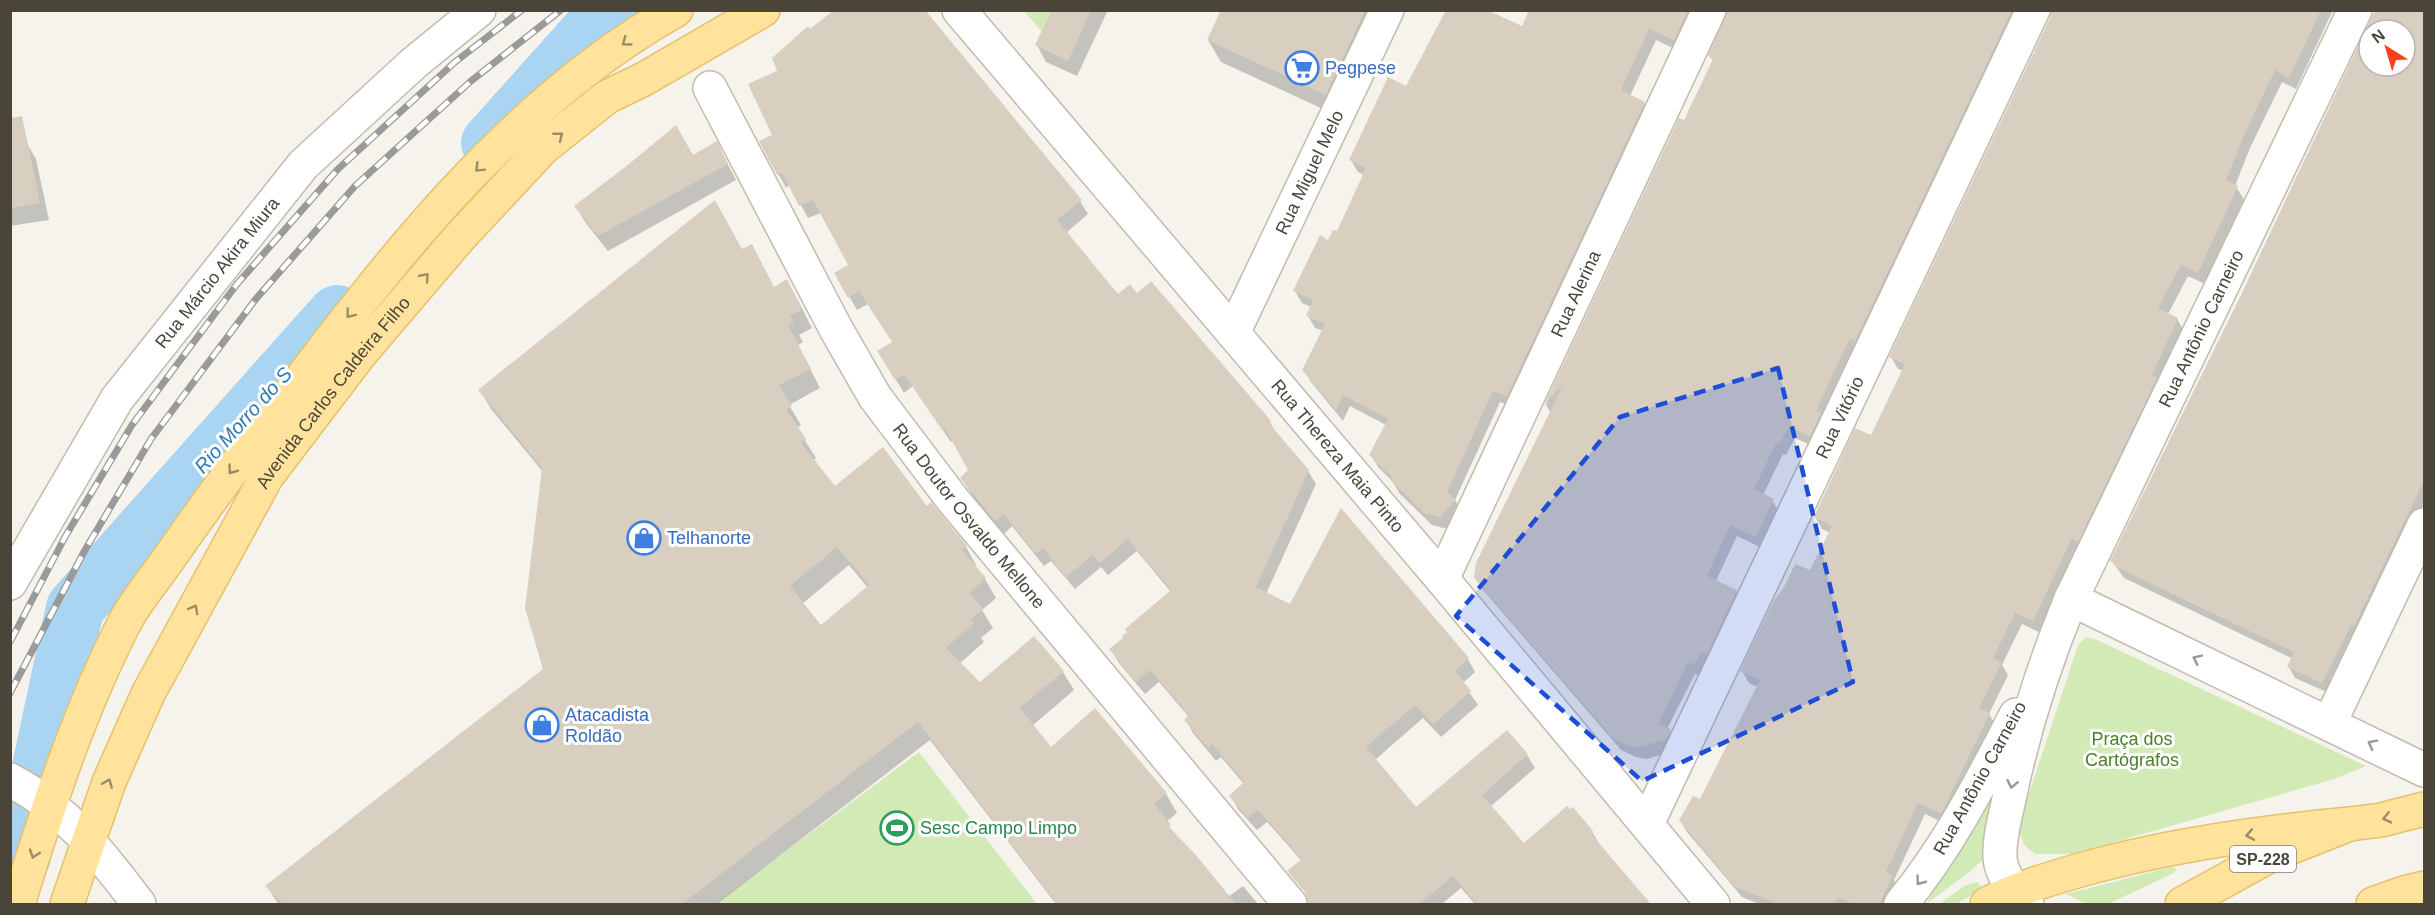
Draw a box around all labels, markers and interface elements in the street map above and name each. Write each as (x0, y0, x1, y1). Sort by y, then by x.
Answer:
north arrow (2357, 18, 2417, 78)
text: N (2369, 26, 2388, 47)
one-way arrow (622, 35, 633, 46)
supermarket icon: Pegpese (1284, 50, 1320, 86)
place label: Pegpese (1325, 58, 1396, 78)
street label: Rua Miguel Melo (1271, 107, 1348, 238)
one-way arrow (552, 132, 563, 143)
one-way arrow (475, 161, 486, 172)
street label: Rua Márcio Akira Miura (151, 193, 284, 352)
street label: Rua Alerina (1547, 247, 1605, 340)
street label: Rua Antônio Carneiro (2155, 247, 2248, 411)
one-way arrow (418, 273, 429, 284)
street label: Avenida Carlos Caldeira Filho (252, 293, 414, 492)
one-way arrow (346, 308, 357, 319)
water label: Rio Morro do S (190, 362, 297, 477)
street label: Rua Vitório (1812, 373, 1868, 462)
street label: Rua Thereza Maia Pinto (1267, 376, 1408, 536)
street label: Rua Doutor Osvaldo Mellone (889, 420, 1049, 612)
one-way arrow (228, 463, 239, 474)
shop icon: Telhanorte (626, 520, 662, 556)
place label: Telhanorte (667, 528, 751, 548)
one-way arrow (187, 604, 198, 615)
one-way arrow (2192, 654, 2203, 666)
street label: Rua Antônio Carneiro (1930, 698, 2030, 858)
place label: Atacadista Roldão (565, 705, 650, 746)
shop icon: Atacadista Roldão (524, 707, 560, 743)
park label: Praça dos Cartógrafos (2085, 729, 2179, 770)
one-way arrow (2368, 740, 2378, 751)
one-way arrow (101, 779, 113, 790)
one-way arrow (2006, 779, 2019, 789)
sports icon: Sesc Campo Limpo (879, 810, 915, 846)
one-way arrow (2383, 811, 2393, 824)
place label: Sesc Campo Limpo (920, 818, 1077, 838)
one-way arrow (2245, 828, 2255, 841)
road number: SP-228 (2230, 846, 2296, 872)
one-way arrow (29, 848, 41, 859)
one-way arrow (1916, 874, 1927, 885)

